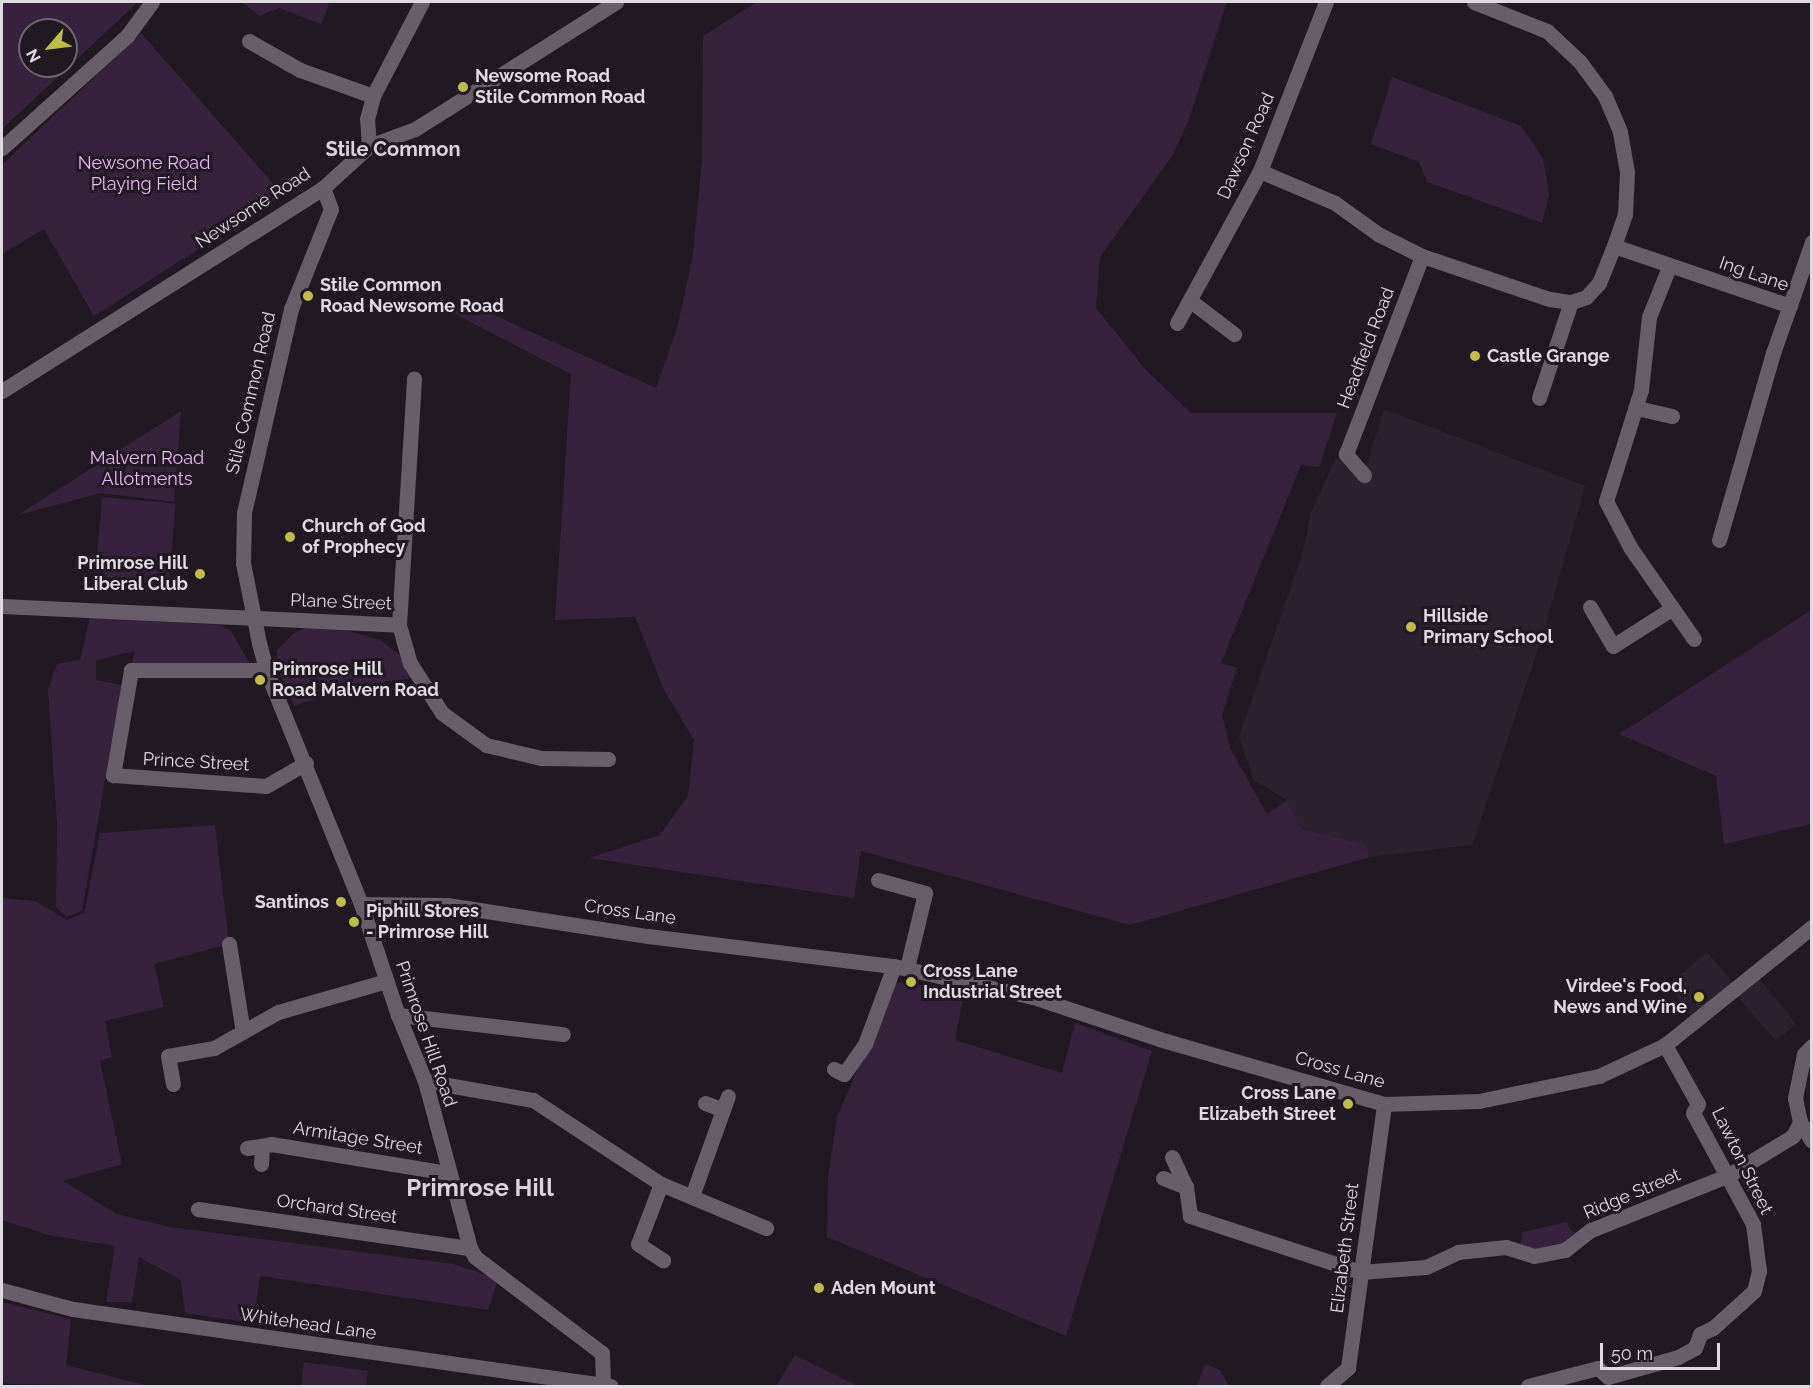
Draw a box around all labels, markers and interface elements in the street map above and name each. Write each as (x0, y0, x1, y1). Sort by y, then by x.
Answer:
north arrow (18, 18, 78, 78)
text: N (22, 46, 45, 66)
place label: Newsome Road Stile Common Road (475, 66, 645, 109)
marker: Newsome Road Stile Common Road (456, 80, 470, 94)
street label: Dawson Road (1213, 89, 1279, 203)
district label: Stile Common (325, 137, 461, 161)
park label: Newsome Road Playing Field (78, 153, 210, 195)
street label: Newsome Road (191, 163, 315, 253)
street label: Ing Lane (1716, 252, 1792, 296)
place label: Stile Common Road Newsome Road (320, 275, 504, 318)
street label: Headfield Road (1333, 284, 1399, 412)
marker: Stile Common Road Newsome Road (301, 289, 315, 303)
street label: Stile Common Road (222, 310, 280, 476)
place label: Castle Grange (1487, 345, 1610, 367)
marker: Castle Grange (1468, 349, 1482, 363)
park label: Malvern Road Allotments (90, 448, 204, 490)
place label: Church of God of Prophecy (302, 516, 426, 558)
marker: Church of God of Prophecy (283, 530, 297, 544)
place label: Primrose Hill Liberal Club (77, 553, 188, 596)
marker: Primrose Hill Liberal Club (193, 567, 207, 581)
street label: Plane Street (290, 589, 392, 615)
place label: Hillside Primary School (1423, 606, 1554, 648)
marker: Hillside Primary School (1404, 620, 1418, 634)
place label: Primrose Hill Road Malvern Road (272, 659, 439, 702)
marker: Primrose Hill Road Malvern Road (253, 673, 267, 687)
street label: Prince Street (142, 748, 250, 776)
place label: Santinos (255, 891, 329, 913)
marker: Santinos (334, 895, 348, 909)
street label: Cross Lane (583, 895, 677, 929)
place label: Piphill Stores - Primrose Hill (366, 901, 489, 944)
marker: Piphill Stores - Primrose Hill (347, 915, 361, 929)
street label: Primrose Hill Road (391, 958, 461, 1110)
place label: Cross Lane Industrial Street (923, 961, 1062, 1004)
marker: Cross Lane Industrial Street (904, 975, 918, 989)
place label: Virdee's Food, News and Wine (1553, 976, 1687, 1018)
marker: Virdee's Food, News and Wine (1692, 990, 1706, 1004)
street label: Cross Lane (1293, 1047, 1387, 1093)
place label: Cross Lane Elizabeth Street (1199, 1083, 1336, 1126)
marker: Cross Lane Elizabeth Street (1341, 1097, 1355, 1111)
street label: Lawton Street (1707, 1104, 1777, 1218)
street label: Armitage Street (292, 1117, 424, 1159)
street label: Ridge Street (1580, 1164, 1684, 1224)
district label: Primrose Hill (406, 1174, 554, 1202)
street label: Elizabeth Street (1326, 1182, 1364, 1314)
street label: Orchard Street (275, 1190, 399, 1228)
place label: Aden Mount (831, 1277, 936, 1299)
marker: Aden Mount (812, 1281, 826, 1295)
street label: Whitehead Lane (238, 1304, 378, 1344)
scale bar (1603, 1331, 1723, 1369)
text: 50 m (1611, 1343, 1653, 1364)

